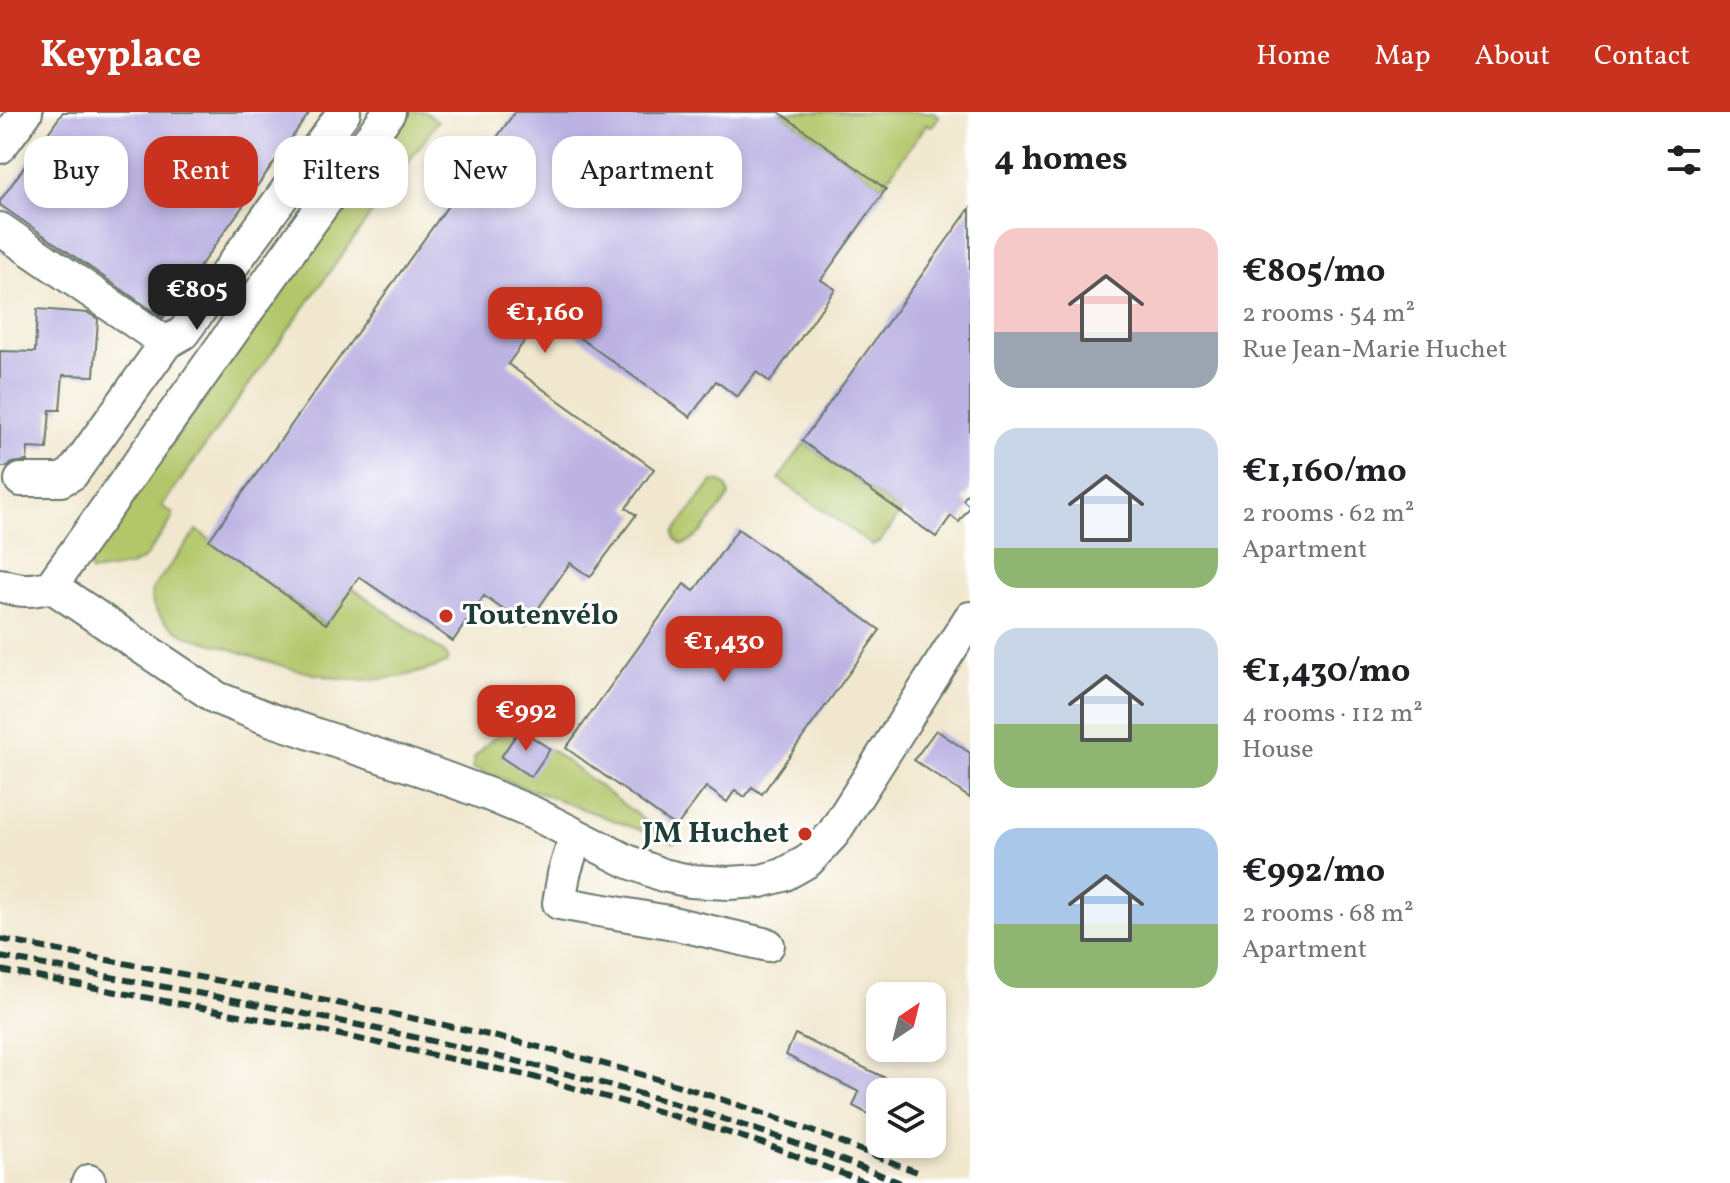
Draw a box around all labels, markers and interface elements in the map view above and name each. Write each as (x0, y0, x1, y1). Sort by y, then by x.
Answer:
text: Keyplace (40, 30, 201, 83)
text: Home (1256, 37, 1330, 76)
text: Map (1374, 37, 1430, 76)
text: About (1474, 37, 1550, 76)
text: Contact (1594, 37, 1690, 76)
chip: Buy (24, 136, 128, 208)
chip: Rent (144, 136, 258, 208)
chip: Filters (274, 136, 408, 208)
chip: New (424, 136, 536, 208)
chip: Apartment (552, 136, 742, 208)
text: 4 homes (994, 137, 1128, 184)
icon: filters (1662, 138, 1706, 182)
text: €805/mo (1242, 249, 1386, 296)
icon: home (1058, 260, 1154, 356)
pin: €805 (150, 264, 244, 332)
text: €805 (166, 272, 228, 308)
pin: €1,160 (480, 287, 610, 355)
text: €1,160 (506, 295, 584, 331)
text: 2 rooms · 54 m² (1242, 296, 1415, 332)
text: Rue Jean-Marie Huchet (1242, 332, 1507, 368)
text: €1,160/mo (1242, 449, 1407, 496)
icon: home (1058, 460, 1154, 556)
text: 2 rooms · 62 m² (1242, 496, 1414, 532)
text: Apartment (1242, 532, 1367, 568)
place label: Toutenvélo (462, 595, 618, 637)
marker: Toutenvélo (437, 607, 455, 625)
pin: €1,430 (659, 616, 789, 684)
text: €1,430 (684, 624, 764, 660)
text: €1,430/mo (1242, 649, 1411, 696)
icon: home (1058, 660, 1154, 756)
pin: €992 (479, 685, 573, 753)
text: €992 (495, 693, 557, 729)
text: 4 rooms · 112 m² (1242, 696, 1423, 732)
text: House (1242, 732, 1314, 768)
place label: JM Huchet (641, 813, 789, 855)
marker: JM Huchet (796, 825, 814, 843)
text: €992/mo (1242, 849, 1385, 896)
icon: home (1058, 860, 1154, 956)
text: 2 rooms · 68 m² (1242, 896, 1414, 932)
text: Apartment (1242, 932, 1367, 968)
north arrow (866, 982, 946, 1062)
map controls (866, 982, 946, 1158)
button: layers (866, 1078, 946, 1158)

